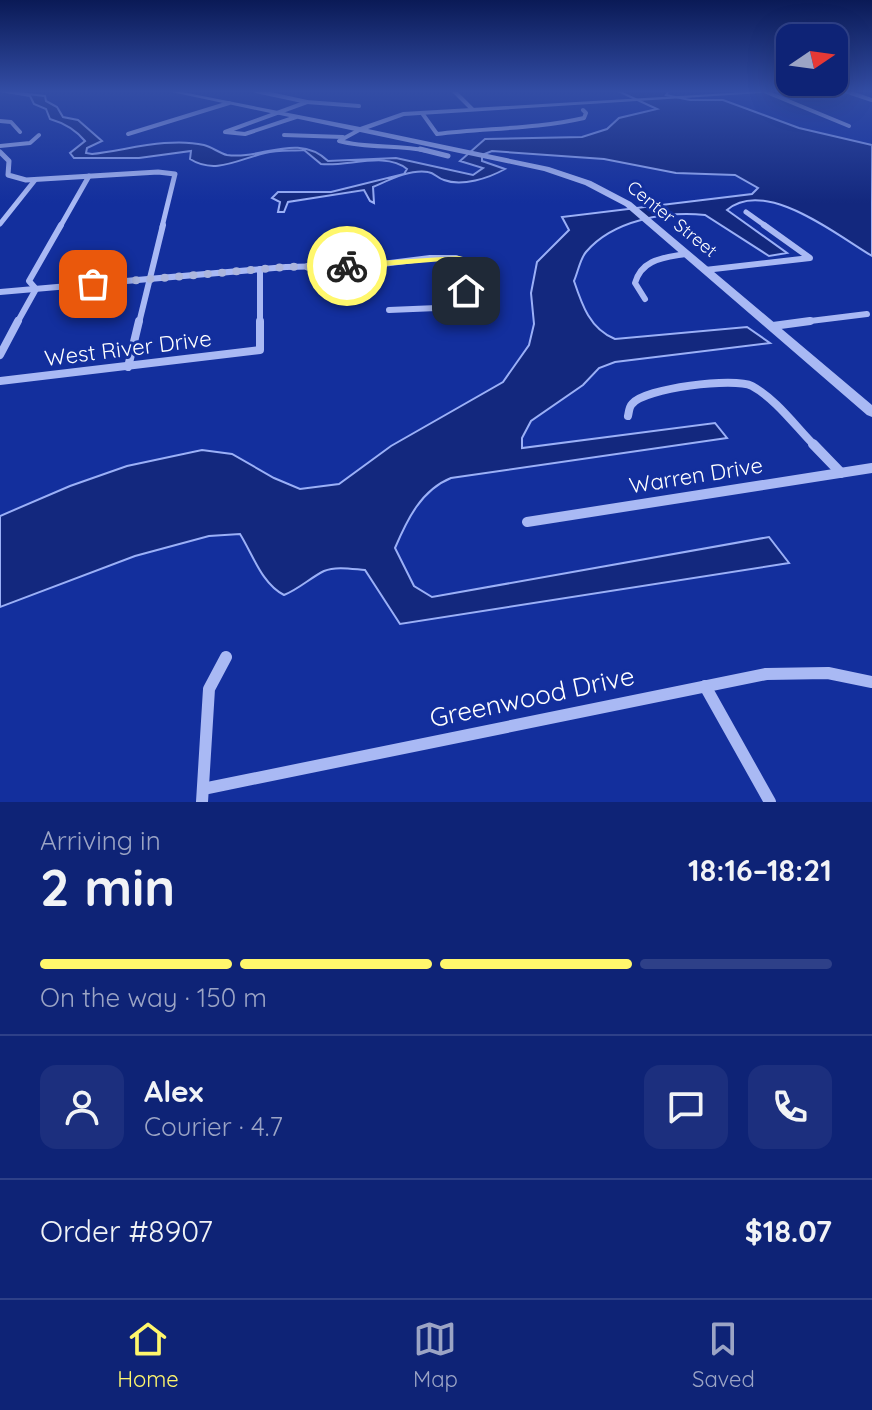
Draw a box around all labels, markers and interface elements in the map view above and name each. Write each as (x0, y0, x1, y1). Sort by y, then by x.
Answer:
north arrow (776, 24, 848, 96)
map controls (776, 24, 848, 96)
street label: Center Street (623, 175, 722, 262)
courier (307, 226, 387, 306)
icon: bike (325, 244, 369, 288)
pin (59, 250, 127, 318)
pin (432, 257, 500, 325)
icon: bag (71, 262, 115, 306)
icon: home (444, 269, 488, 313)
street label: West River Drive (43, 324, 213, 372)
street label: Warren Drive (627, 451, 765, 499)
street label: Greenwood Drive (427, 659, 637, 734)
text: Arriving in (40, 824, 161, 857)
text: 18:16–18:21 (688, 851, 832, 889)
text: 2 min (40, 854, 175, 919)
text: On the way · 150 m (40, 981, 267, 1014)
button: person (40, 1065, 124, 1149)
button: chat (644, 1065, 728, 1149)
button: phone (748, 1065, 832, 1149)
text: Alex (144, 1072, 203, 1110)
text: Courier · 4.7 (144, 1110, 283, 1143)
text: Order #8907 (40, 1212, 213, 1250)
text: $18.07 (745, 1212, 832, 1250)
tab: Home (117, 1317, 179, 1393)
tab: Map (413, 1317, 458, 1393)
tab: Saved (692, 1317, 755, 1393)

